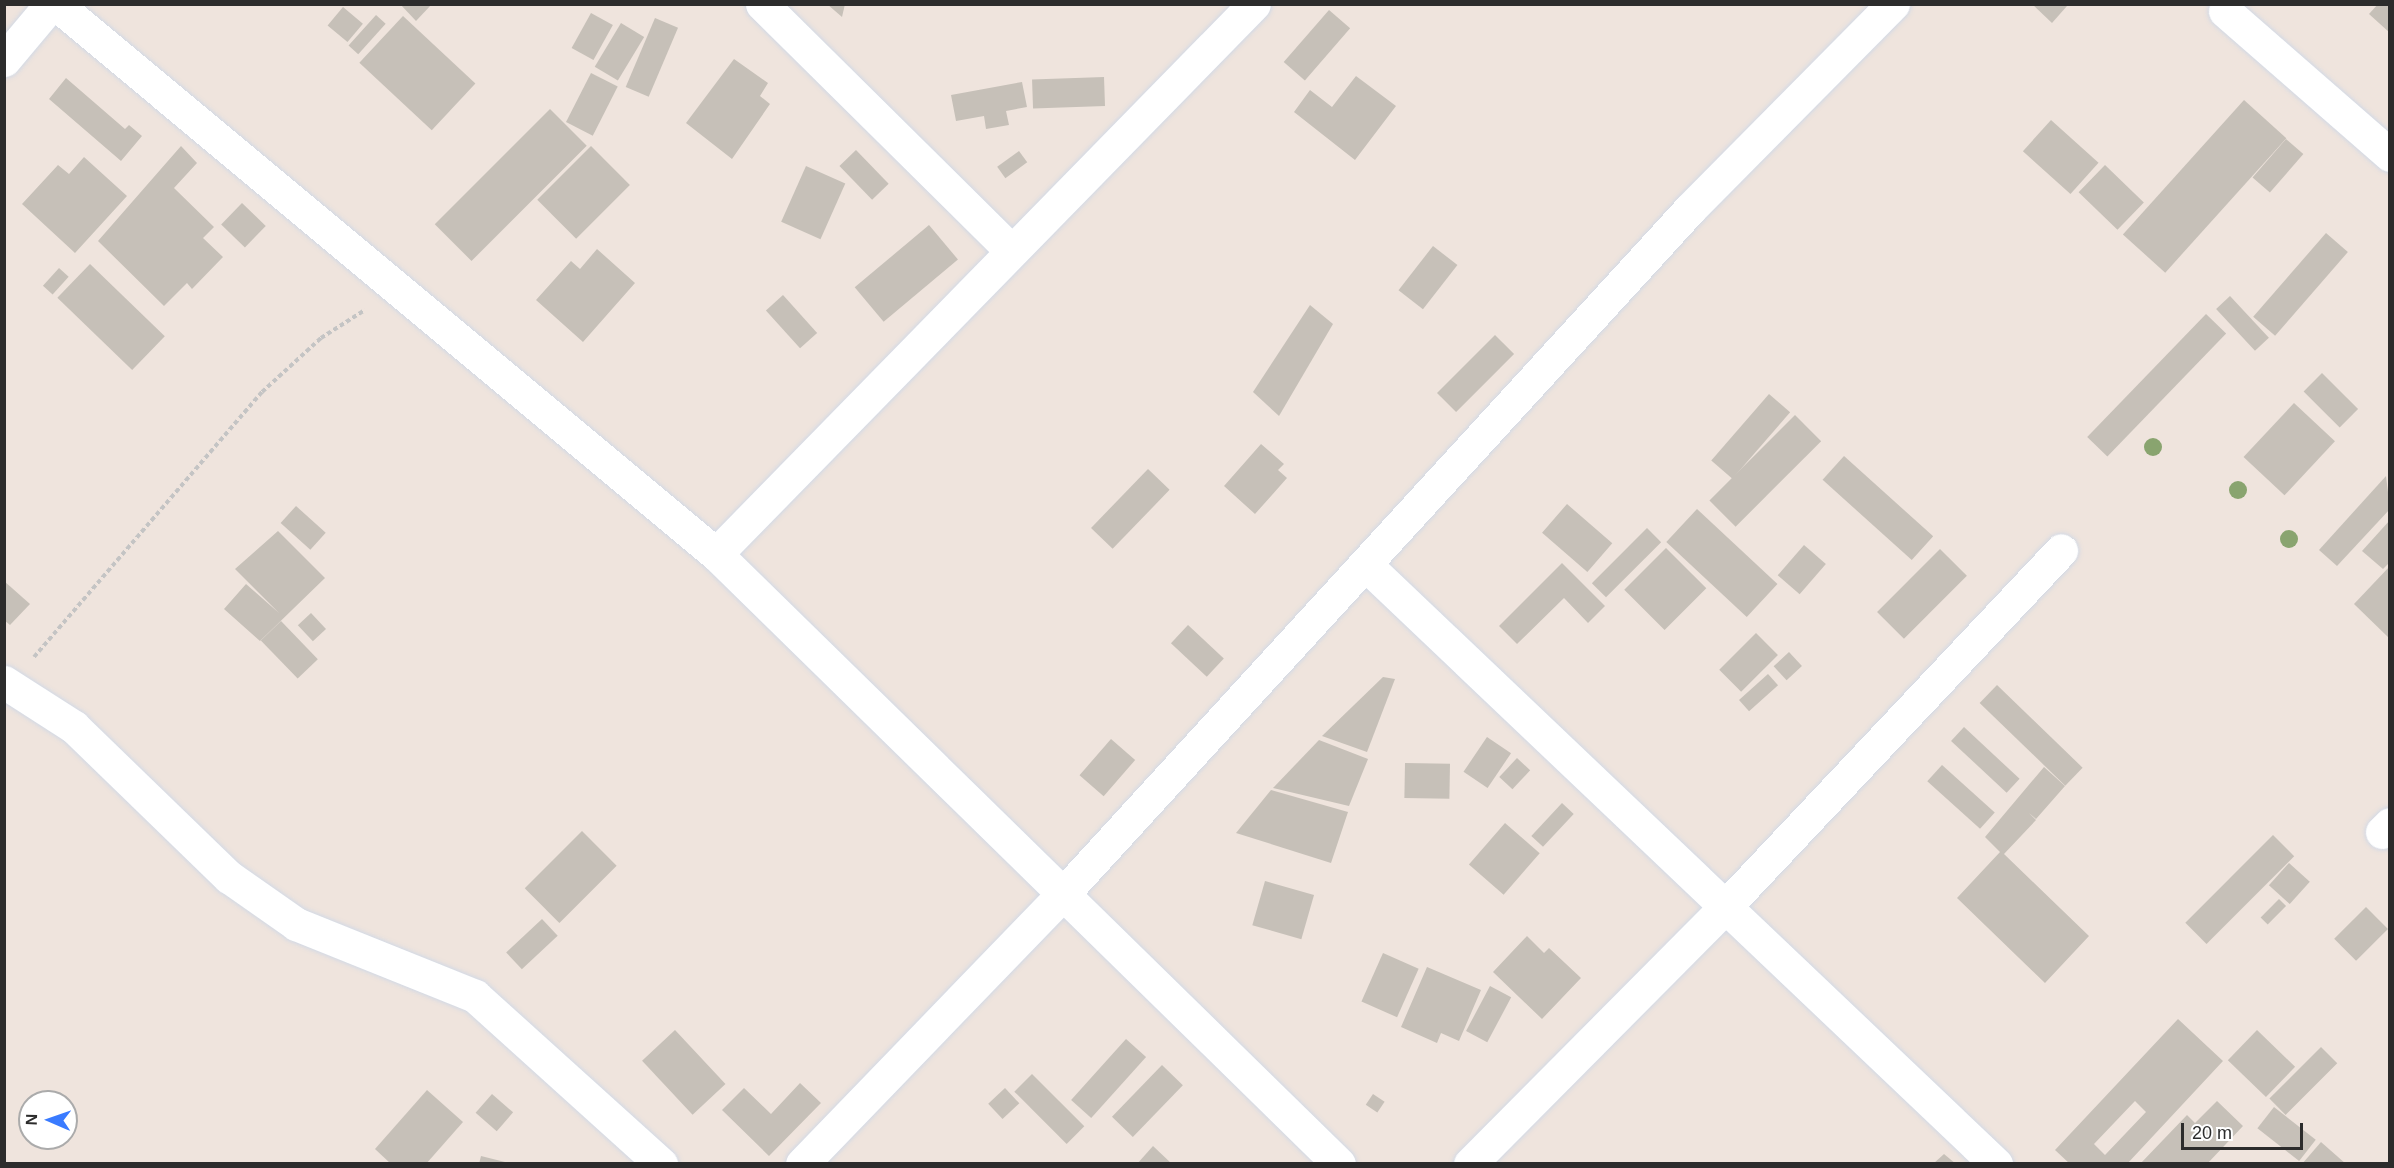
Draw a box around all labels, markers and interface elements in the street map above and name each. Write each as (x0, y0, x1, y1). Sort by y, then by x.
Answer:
north arrow (18, 1090, 78, 1150)
scale bar (2184, 1111, 2306, 1149)
text: N (23, 1113, 40, 1125)
text: 20 m (2192, 1123, 2232, 1143)

